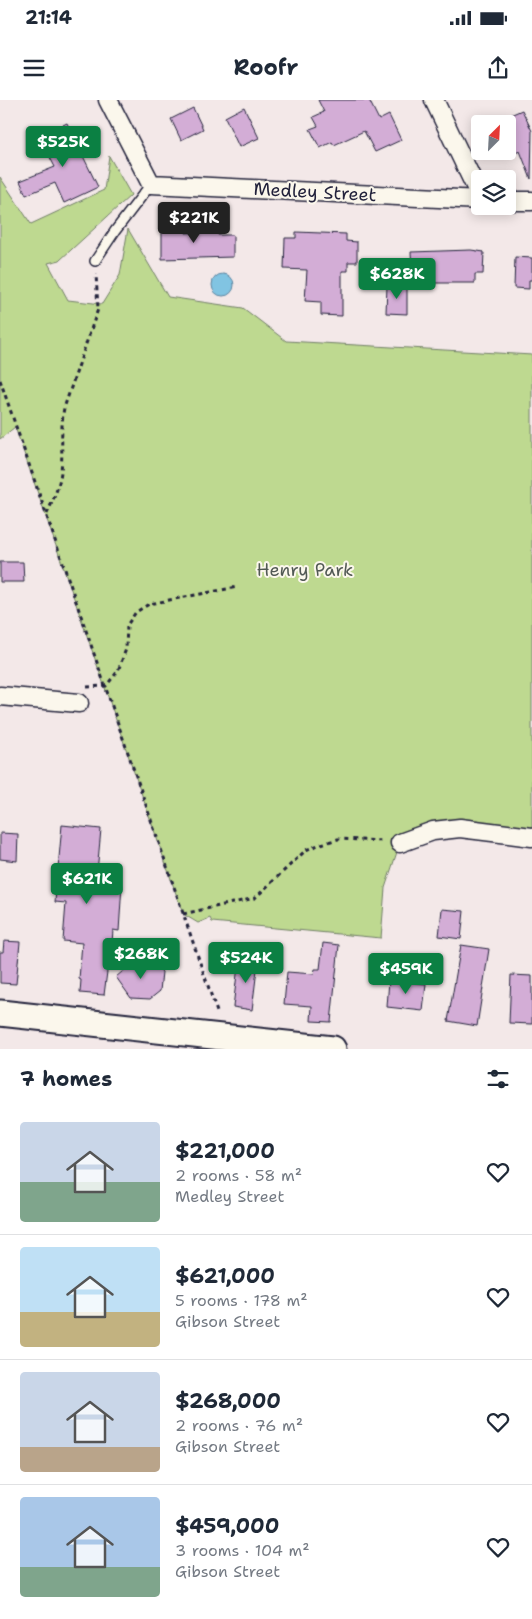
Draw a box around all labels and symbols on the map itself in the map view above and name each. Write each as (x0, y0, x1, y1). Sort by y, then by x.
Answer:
north arrow (471, 115, 516, 160)
pin: $525K (28, 126, 98, 168)
street label: Medley Street (253, 177, 377, 207)
pin: $221K (159, 202, 229, 244)
pin: $628K (362, 258, 432, 300)
park label: Henry Park (257, 558, 353, 582)
pin: $621K (52, 862, 122, 905)
pin: $268K (106, 938, 176, 980)
pin: $524K (211, 942, 281, 984)
pin: $459K (371, 952, 441, 995)

